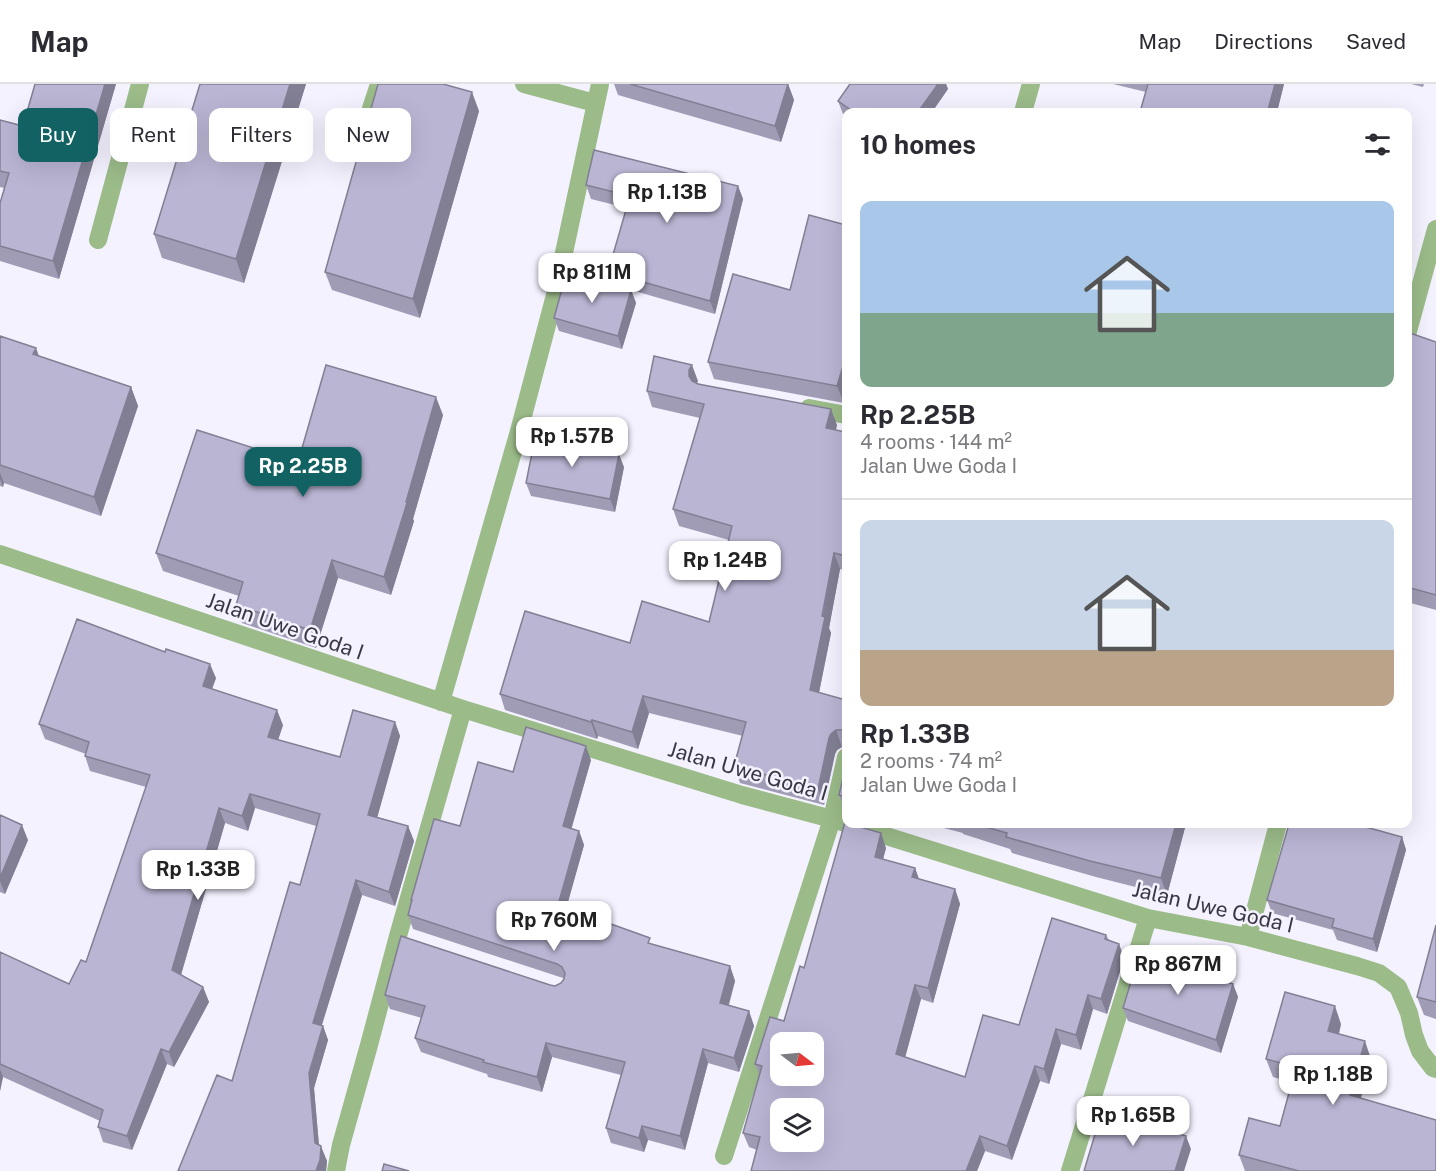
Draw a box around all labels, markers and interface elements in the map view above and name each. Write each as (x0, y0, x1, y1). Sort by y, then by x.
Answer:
text: Map (30, 25, 89, 58)
text: Map (1139, 29, 1181, 54)
text: Directions (1214, 29, 1313, 54)
text: Saved (1346, 29, 1406, 54)
chip: Buy (18, 108, 98, 162)
chip: Rent (110, 108, 197, 162)
chip: Filters (209, 108, 313, 162)
chip: New (325, 108, 411, 162)
icon: filters (1361, 128, 1394, 161)
text: 10 homes (860, 129, 976, 160)
pin: Rp 1.13B (605, 173, 729, 224)
text: Rp 1.13B (627, 180, 707, 204)
icon: home (1073, 240, 1181, 348)
pin: Rp 811M (537, 253, 647, 304)
text: Rp 811M (552, 260, 632, 284)
text: Rp 2.25B (860, 399, 975, 430)
pin: Rp 1.57B (510, 417, 634, 468)
text: Rp 1.57B (530, 424, 614, 448)
text: 4 rooms · 144 m² (860, 430, 1012, 454)
pin: Rp 2.25B (241, 447, 365, 498)
text: Rp 2.25B (259, 454, 347, 478)
text: Jalan Uwe Goda I (860, 454, 1017, 478)
pin: Rp 1.24B (663, 541, 787, 592)
text: Rp 1.24B (683, 548, 767, 572)
icon: home (1073, 559, 1181, 667)
street label: Jalan Uwe Goda I (203, 587, 367, 665)
text: Rp 1.33B (860, 718, 970, 749)
street label: Jalan Uwe Goda I (665, 736, 831, 806)
text: 2 rooms · 74 m² (860, 749, 1002, 773)
text: Jalan Uwe Goda I (860, 773, 1017, 797)
pin: Rp 1.33B (136, 850, 260, 901)
text: Rp 1.33B (156, 857, 240, 881)
street label: Jalan Uwe Goda I (1130, 876, 1296, 938)
pin: Rp 760M (499, 901, 609, 952)
text: Rp 760M (510, 908, 598, 932)
pin: Rp 867M (1123, 945, 1233, 996)
text: Rp 867M (1134, 952, 1222, 976)
north arrow (770, 1032, 824, 1086)
map controls (770, 1032, 824, 1152)
pin: Rp 1.18B (1271, 1055, 1395, 1106)
text: Rp 1.18B (1293, 1062, 1373, 1086)
pin: Rp 1.65B (1071, 1096, 1195, 1147)
button: layers (770, 1098, 824, 1152)
text: Rp 1.65B (1091, 1103, 1175, 1127)

